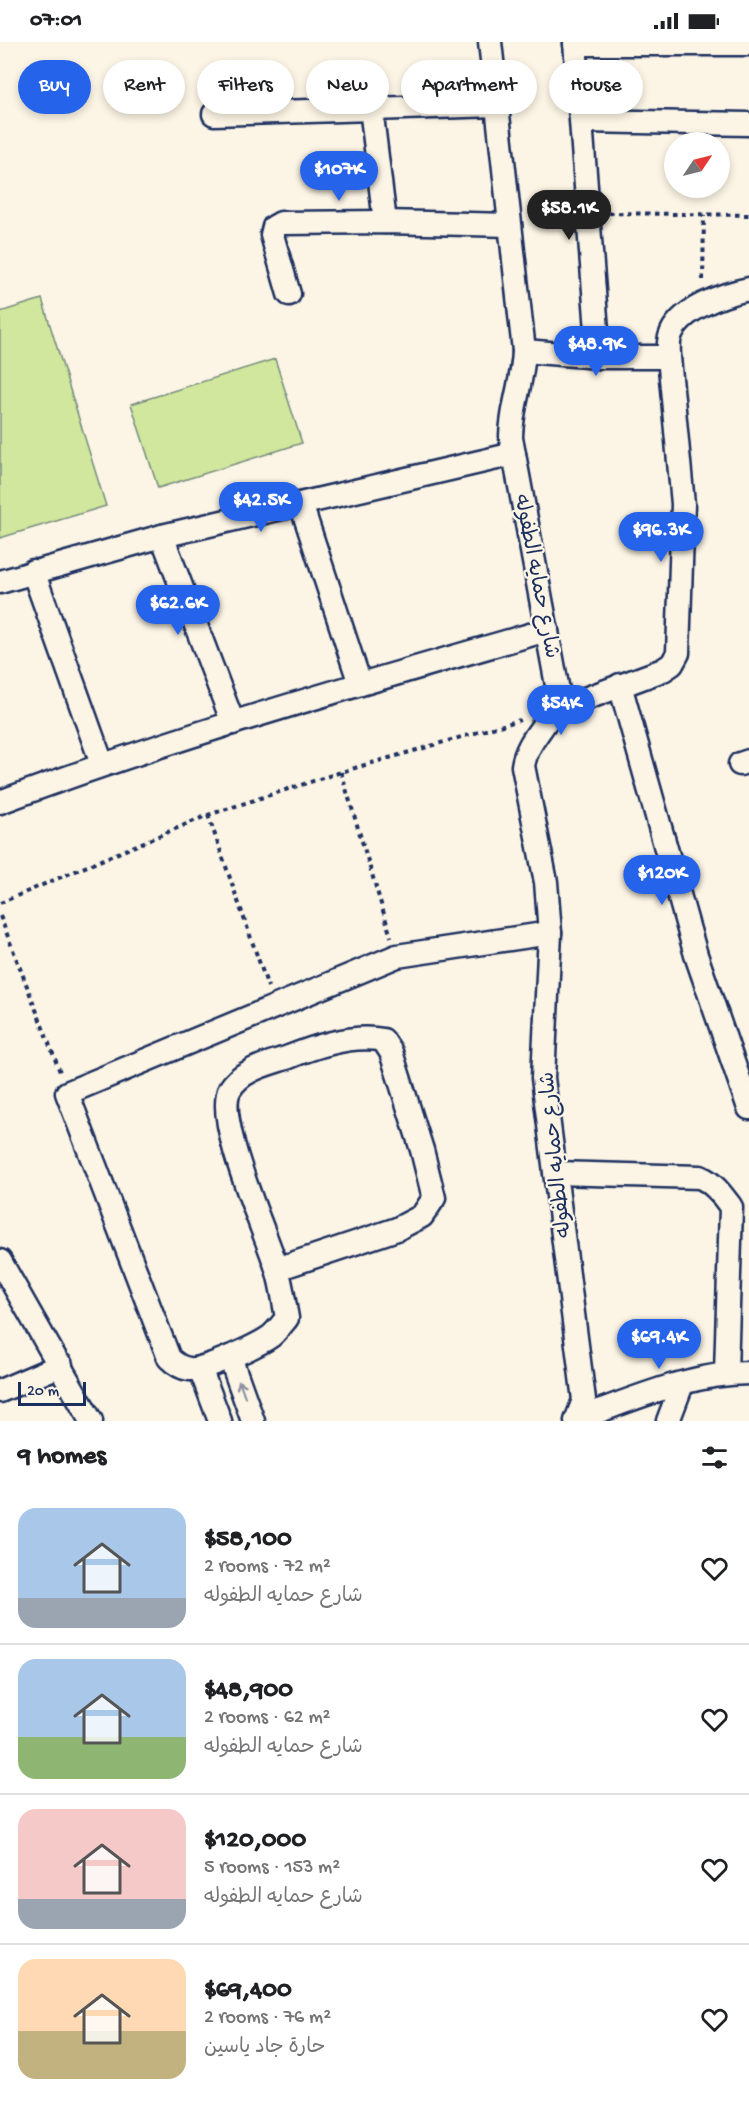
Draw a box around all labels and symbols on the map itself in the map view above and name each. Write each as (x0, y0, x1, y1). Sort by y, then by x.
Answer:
north arrow (664, 132, 730, 198)
pin: $107K (297, 151, 381, 202)
pin: $58.1K (520, 190, 618, 241)
pin: $48.9K (547, 326, 645, 377)
pin: $42.5K (212, 482, 310, 533)
street label: شارع حمايه الطفوله (506, 492, 563, 661)
pin: $96.3K (612, 512, 710, 563)
pin: $62.6K (129, 585, 227, 636)
pin: $54K (525, 685, 597, 736)
pin: $120K (620, 855, 704, 906)
street label: شارع حمايه الطفوله (536, 1070, 579, 1239)
pin: $69.4K (610, 1319, 708, 1370)
scale bar (18, 1379, 86, 1406)
one-way arrow (235, 1380, 246, 1399)

